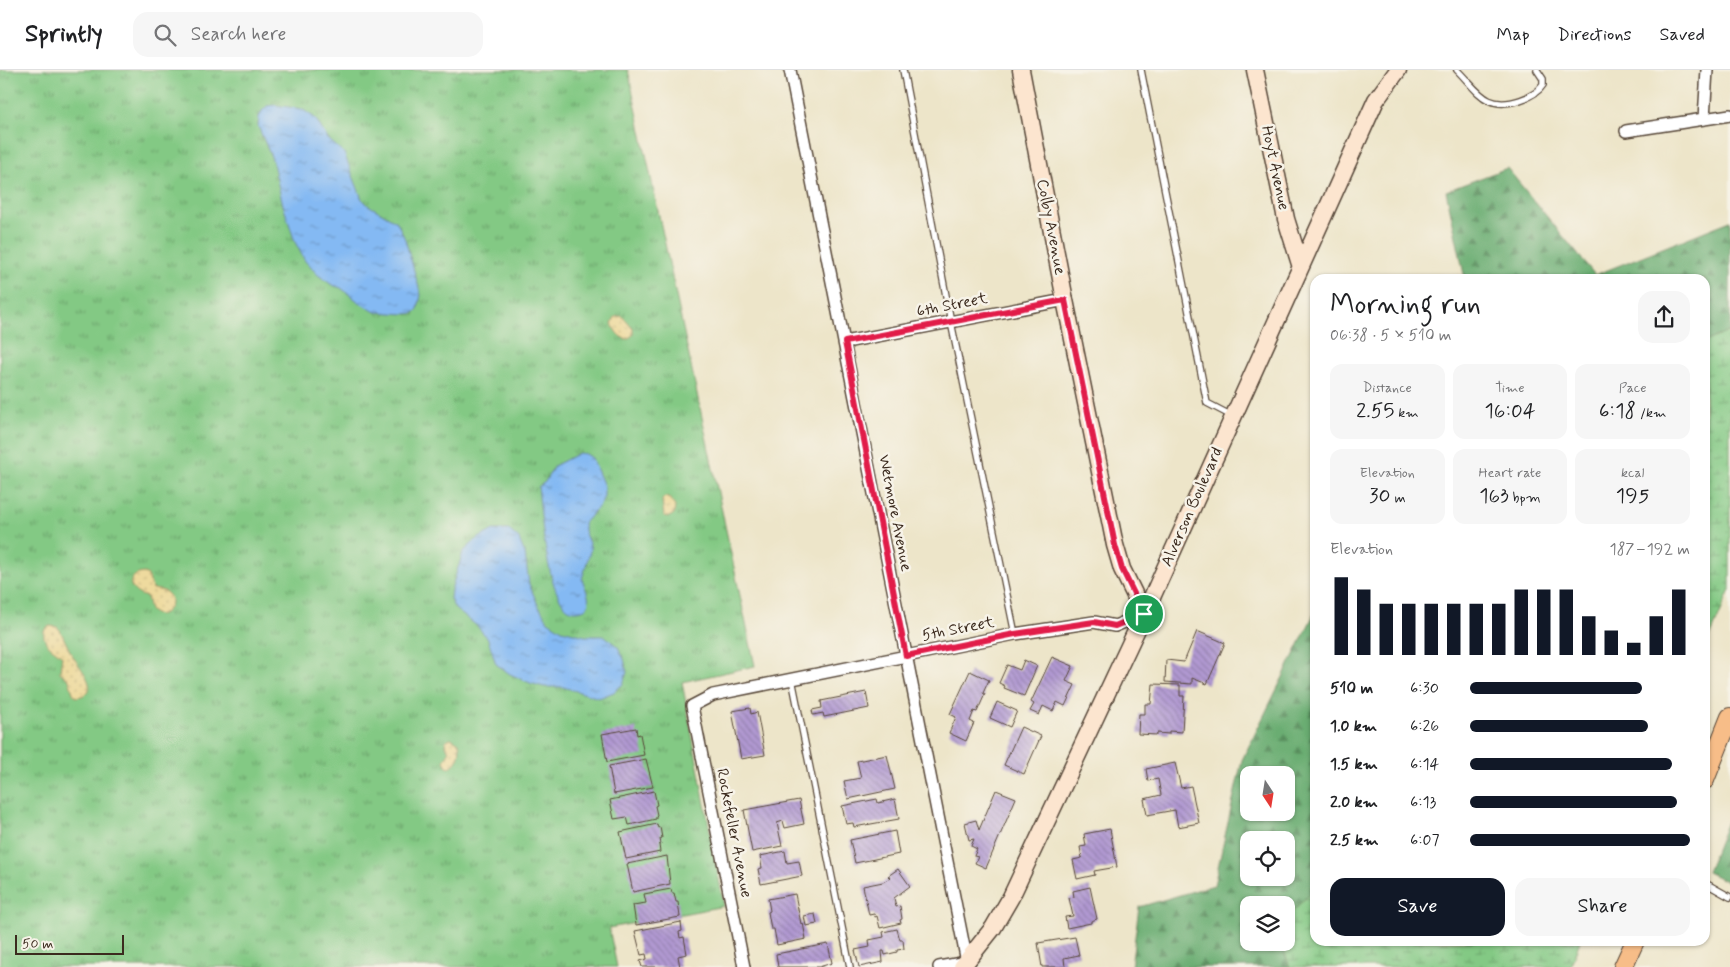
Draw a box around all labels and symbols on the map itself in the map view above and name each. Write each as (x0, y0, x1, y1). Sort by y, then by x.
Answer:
street label: Hoyt Avenue (1256, 124, 1294, 212)
street label: Colby Avenue (1031, 177, 1071, 277)
street label: 6th Street (915, 288, 990, 322)
street label: Alverson Boulevard (1156, 444, 1228, 570)
street label: Wetmore Avenue (873, 453, 917, 573)
pin (1123, 593, 1165, 635)
street label: 5th Street (920, 612, 997, 646)
north arrow (1240, 766, 1295, 821)
street label: Rockefeller Avenue (711, 767, 757, 899)
scale bar (15, 932, 124, 955)

